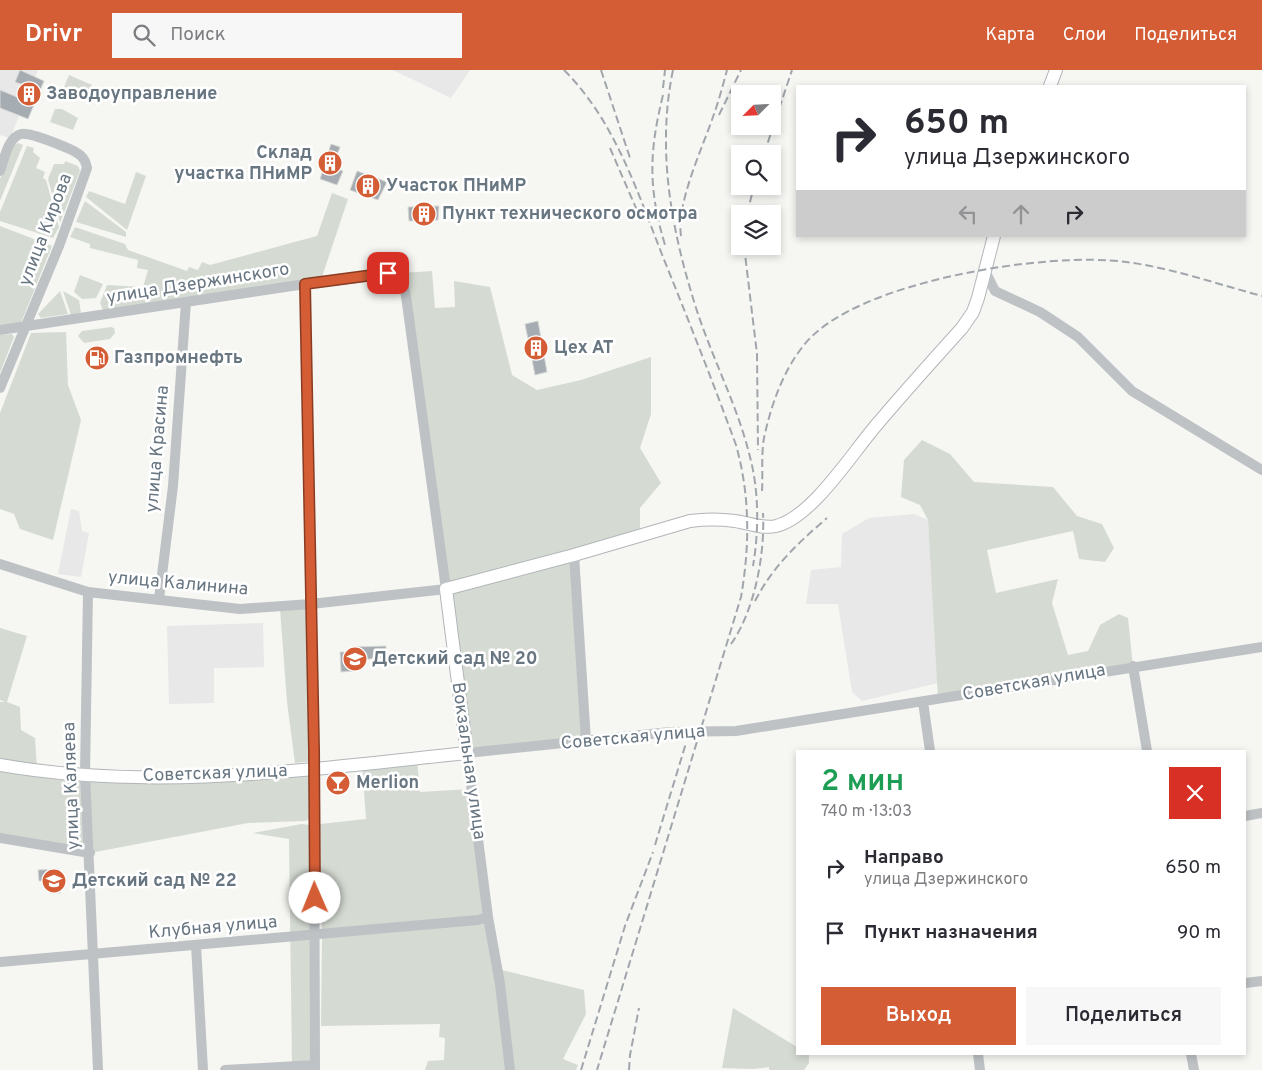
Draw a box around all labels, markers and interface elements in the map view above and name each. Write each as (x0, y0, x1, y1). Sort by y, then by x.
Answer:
search box (112, 13, 462, 58)
text: Drivr (25, 20, 82, 50)
icon: search (130, 21, 158, 49)
text: Поиск (170, 23, 226, 47)
text: Карта (985, 24, 1035, 47)
text: Слои (1063, 24, 1106, 47)
text: Поделиться (1134, 24, 1237, 47)
building icon: Заводоуправление (16, 81, 42, 107)
place label: Заводоуправление (46, 83, 217, 106)
north arrow (731, 85, 781, 135)
map controls (731, 85, 781, 255)
text: 650 m (904, 102, 1009, 146)
icon: right (821, 105, 886, 170)
place label: Склад участка ПНиМР (174, 142, 313, 186)
button: search (731, 145, 781, 195)
text: улица Дзержинского (904, 145, 1130, 172)
building icon: Склад участка ПНиМР (317, 150, 343, 176)
street label: улица Кирова (14, 170, 78, 290)
building icon: Участок ПНиМР (355, 173, 381, 199)
place label: Участок ПНиМР (386, 175, 526, 198)
icon: left (954, 200, 982, 228)
icon: ahead (1007, 200, 1035, 228)
icon: right (1060, 200, 1088, 228)
building icon: Пункт технического осмотра (411, 201, 437, 227)
place label: Пункт технического осмотра (442, 203, 698, 226)
button: layers (731, 205, 781, 255)
pin (367, 252, 409, 294)
street label: улица Дзержинского (105, 258, 291, 310)
icon: arrive (374, 259, 402, 287)
building icon: Цех АТ (523, 335, 549, 361)
place label: Цех АТ (554, 337, 614, 360)
fuel station icon: Газпромнефть (84, 345, 110, 371)
place label: Газпромнефть (114, 347, 243, 370)
street label: улица Красина (141, 384, 175, 514)
street label: улица Калинина (107, 566, 249, 602)
school or university icon: Детский сад № 20 (342, 646, 368, 672)
place label: Детский сад № 20 (372, 648, 538, 671)
street label: Советская улица (961, 659, 1107, 707)
street label: Вокзальная улица (446, 681, 490, 841)
street label: Советская улица (560, 720, 706, 756)
street label: улица Каляева (58, 722, 86, 850)
street label: Советская улица (142, 760, 288, 788)
text: 2 мин (821, 764, 904, 801)
button: close (1169, 767, 1221, 819)
bar icon: Merlion (325, 770, 351, 796)
place label: Merlion (356, 772, 419, 795)
text: 740 m · 13:03 (821, 802, 912, 822)
text: Направо (864, 846, 944, 870)
icon: right (821, 854, 849, 882)
text: 650 m (1165, 856, 1221, 880)
school or university icon: Детский сад № 22 (41, 868, 67, 894)
place label: Детский сад № 22 (72, 870, 237, 893)
text: улица Дзержинского (864, 870, 1028, 890)
position arrow (288, 871, 340, 923)
street label: Клубная улица (148, 911, 278, 945)
icon: arrive (821, 919, 849, 947)
text: Пункт назначения (864, 921, 1038, 945)
text: 90 m (1177, 921, 1221, 945)
button: Выход (821, 987, 1016, 1045)
button: Поделиться (1026, 987, 1221, 1045)

